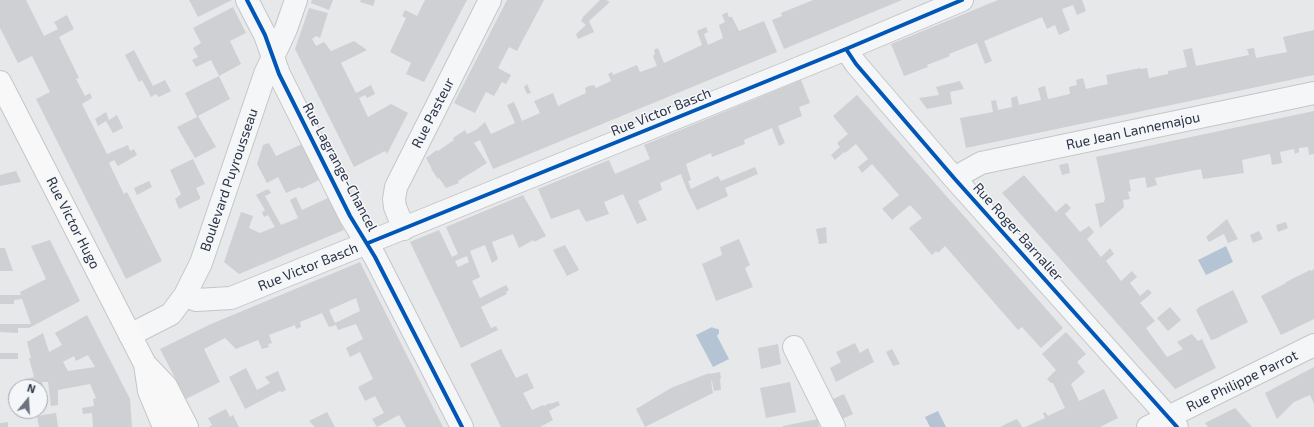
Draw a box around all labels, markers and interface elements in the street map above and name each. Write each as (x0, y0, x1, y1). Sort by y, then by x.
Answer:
street label: Rue Pasteur (408, 75, 458, 151)
street label: Rue Victor Basch (608, 84, 714, 140)
street label: Rue Lagrange-Chancel (299, 100, 381, 234)
street label: Boulevard Puyrousseau (197, 106, 261, 254)
street label: Rue Jean Lannemajou (1064, 109, 1202, 153)
street label: Rue Victor Hugo (43, 174, 103, 272)
street label: Rue Roger Barnalier (969, 179, 1067, 285)
street label: Rue Victor Basch (255, 239, 361, 295)
street label: Rue Philippe Parrot (1184, 347, 1300, 415)
north arrow (8, 379, 48, 419)
text: N (26, 381, 37, 395)

